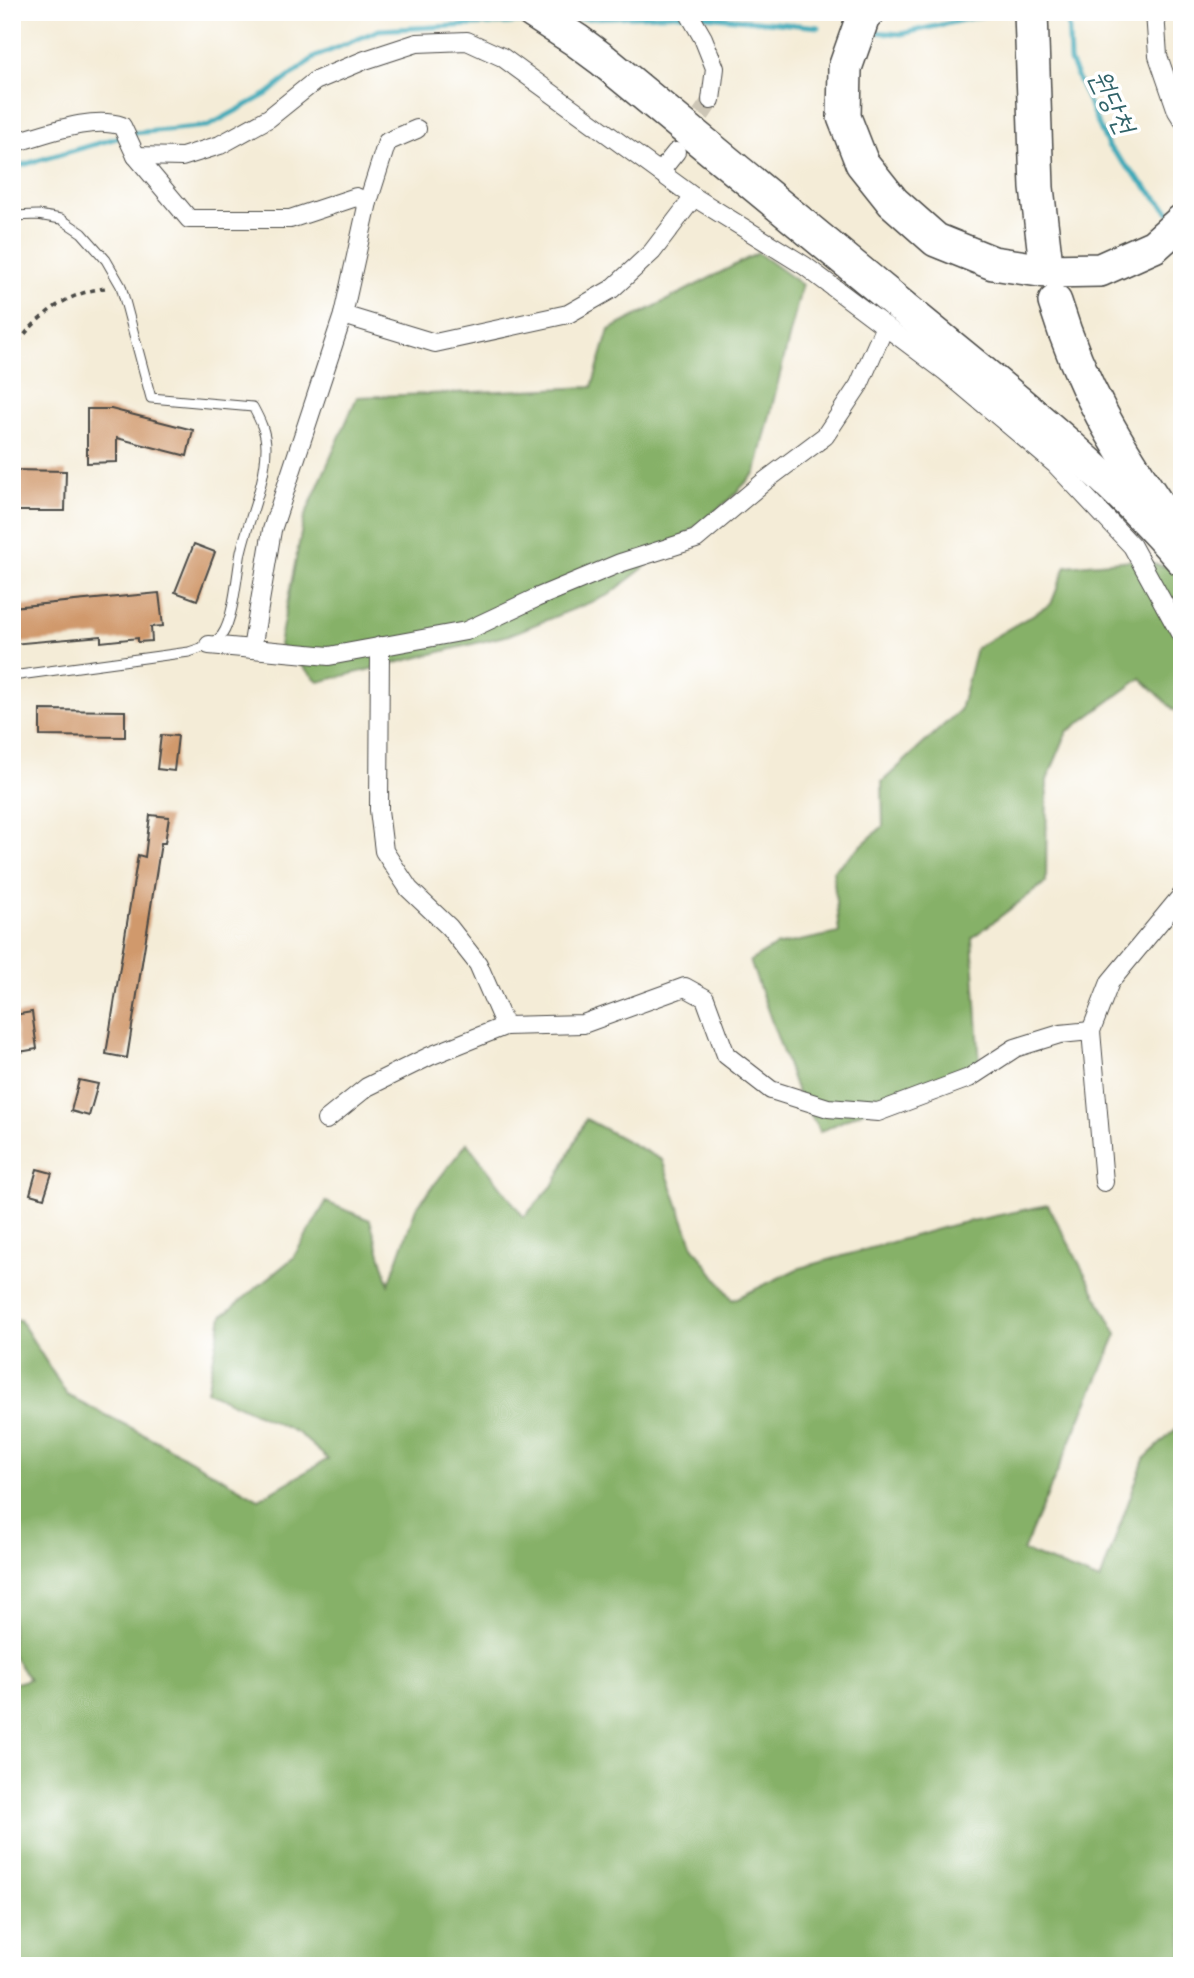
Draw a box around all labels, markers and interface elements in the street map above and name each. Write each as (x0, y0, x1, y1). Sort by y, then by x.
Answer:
water label: 원당천 (1081, 62, 1146, 142)

